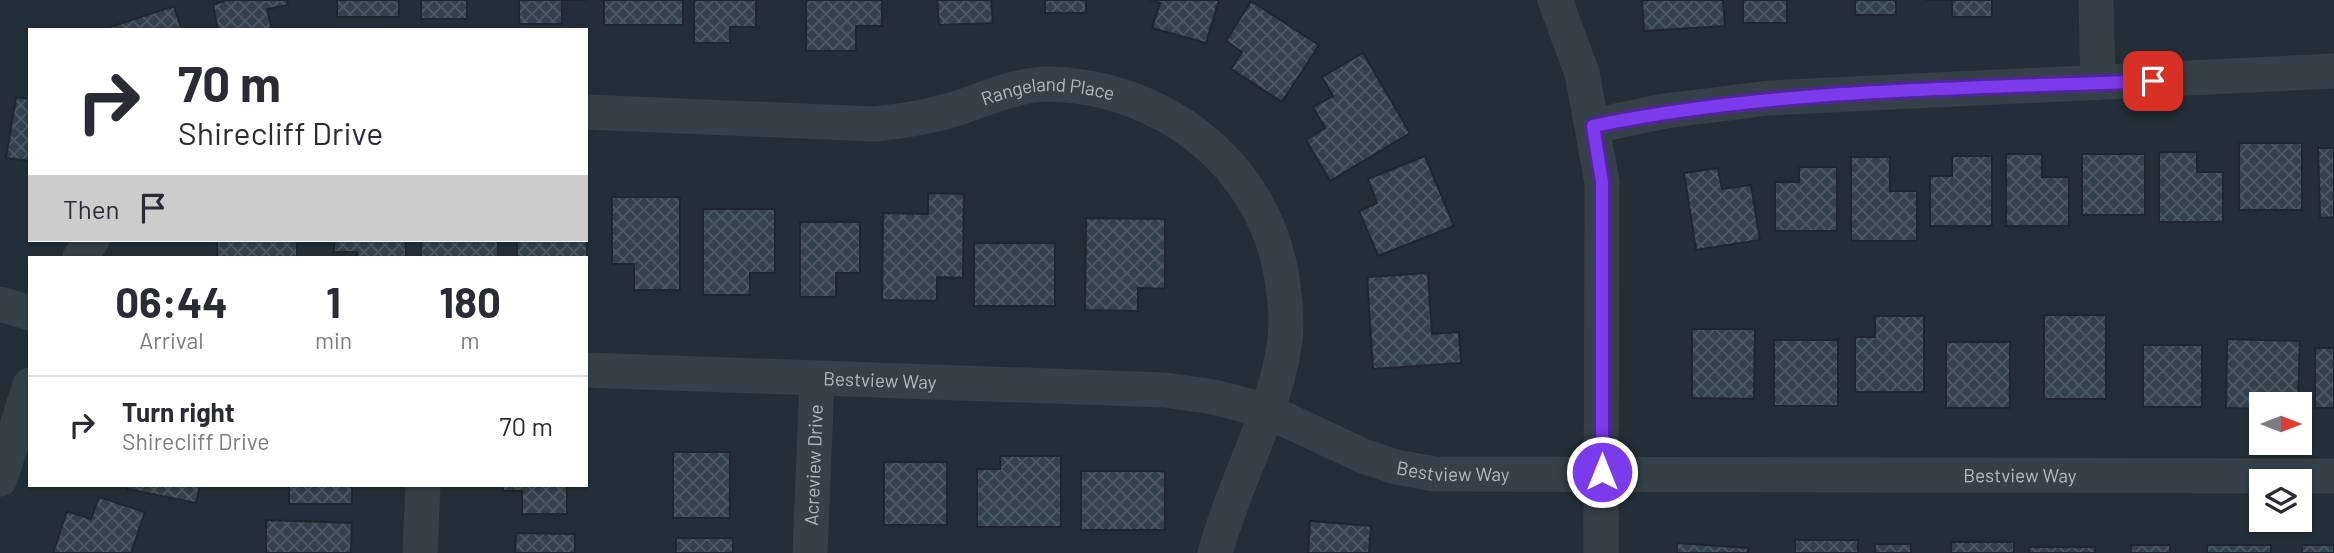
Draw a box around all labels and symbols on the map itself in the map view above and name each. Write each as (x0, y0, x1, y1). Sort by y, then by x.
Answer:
pin (2123, 51, 2183, 111)
street label: Rangeland Place (978, 72, 1118, 110)
street label: Bestview Way (823, 366, 937, 393)
north arrow (2249, 392, 2312, 455)
street label: Acreview Drive (799, 404, 827, 526)
position arrow (1565, 435, 1639, 509)
street label: Bestview Way (1395, 455, 1510, 485)
street label: Bestview Way (1963, 463, 2077, 486)

